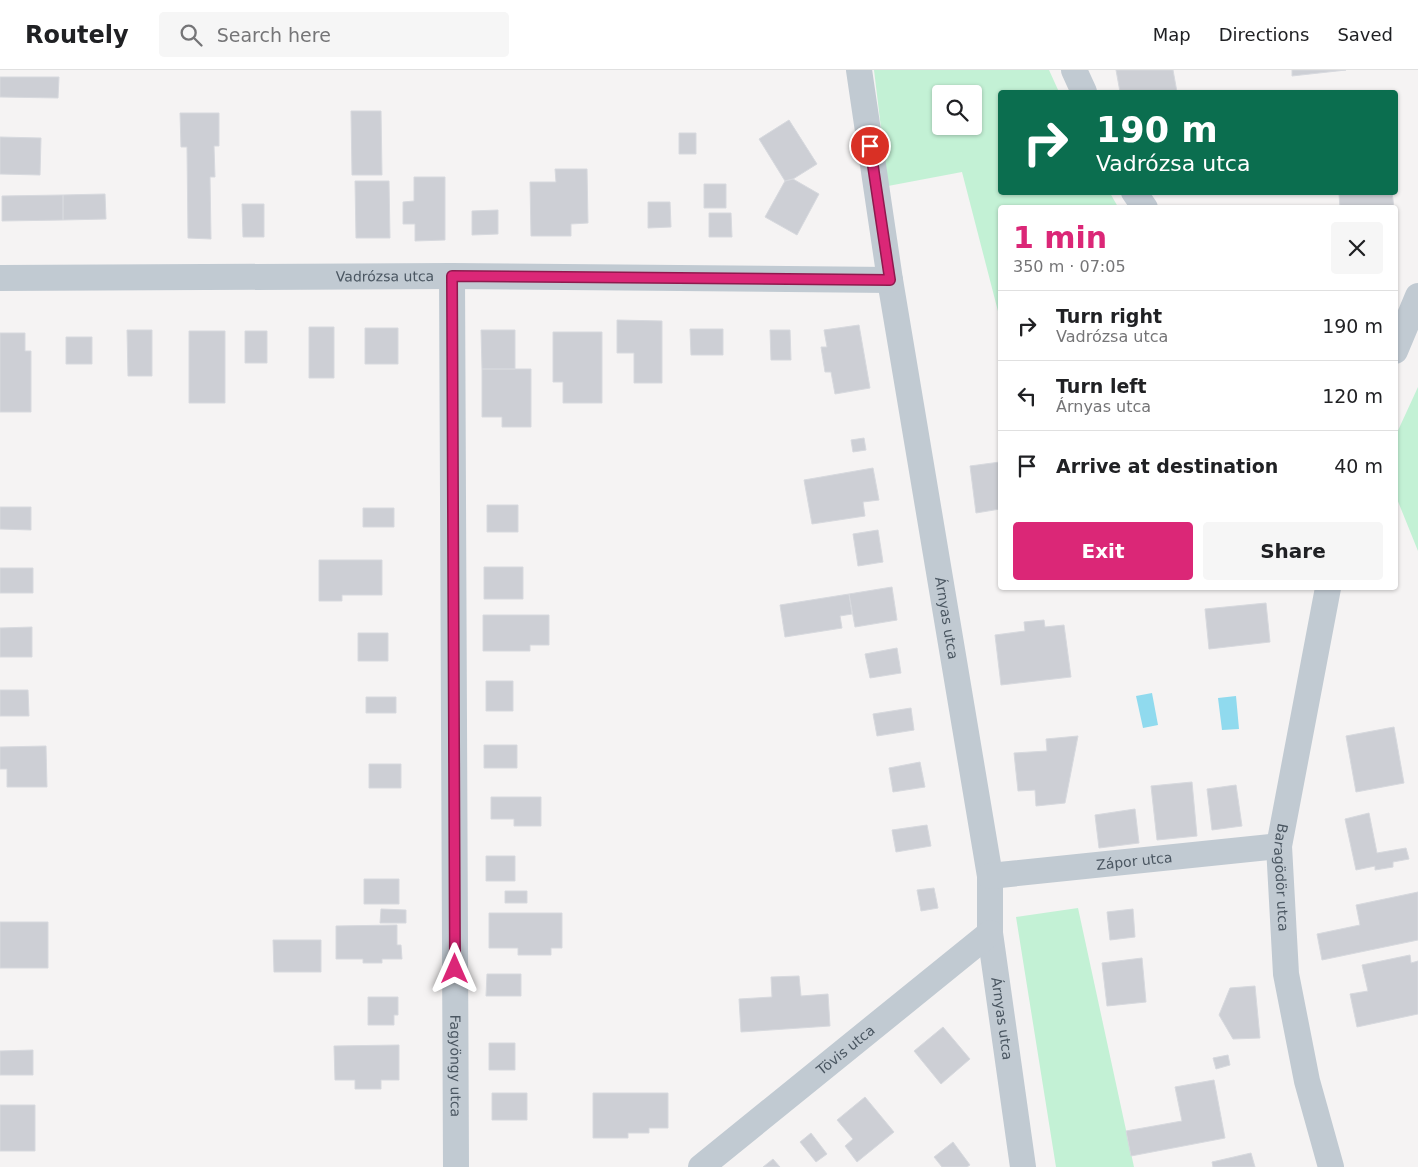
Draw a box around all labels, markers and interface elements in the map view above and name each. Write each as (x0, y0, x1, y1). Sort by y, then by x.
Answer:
search box (159, 12, 509, 57)
text: Routely (25, 21, 129, 49)
icon: search (177, 21, 205, 49)
text: Search here (217, 24, 331, 46)
text: Map (1153, 24, 1191, 45)
text: Directions (1219, 24, 1309, 45)
text: Saved (1337, 24, 1393, 45)
map controls (932, 85, 982, 135)
button: search (932, 85, 982, 135)
icon: right (1013, 110, 1078, 175)
text: 190 m (1096, 110, 1218, 150)
pin (849, 125, 891, 167)
icon: arrive (856, 132, 884, 160)
text: Vadrózsa utca (1096, 151, 1250, 176)
text: 1 min (1013, 220, 1107, 255)
button: close (1331, 222, 1383, 274)
text: 350 m · 07:05 (1013, 257, 1126, 276)
street label: Vadrózsa utca (336, 268, 434, 285)
text: Turn right (1056, 305, 1162, 327)
icon: right (1013, 312, 1041, 340)
text: 190 m (1322, 315, 1383, 337)
text: Vadrózsa utca (1056, 327, 1168, 346)
text: Turn left (1056, 375, 1147, 397)
icon: left (1013, 382, 1041, 410)
text: 120 m (1322, 385, 1383, 407)
text: Árnyas utca (1056, 397, 1151, 416)
icon: arrive (1013, 452, 1041, 480)
text: Arrive at destination (1056, 455, 1278, 477)
text: 40 m (1334, 455, 1383, 477)
button: Exit (1013, 522, 1193, 580)
button: Share (1203, 522, 1383, 580)
street label: Árnyas utca (932, 576, 961, 660)
street label: Baragödör utca (1271, 822, 1292, 932)
street label: Zápor utca (1095, 849, 1173, 873)
position arrow (428, 942, 480, 994)
street label: Árnyas utca (988, 976, 1016, 1061)
street label: Fagyöngy utca (447, 1015, 464, 1117)
street label: Tövis utca (813, 1022, 878, 1079)

